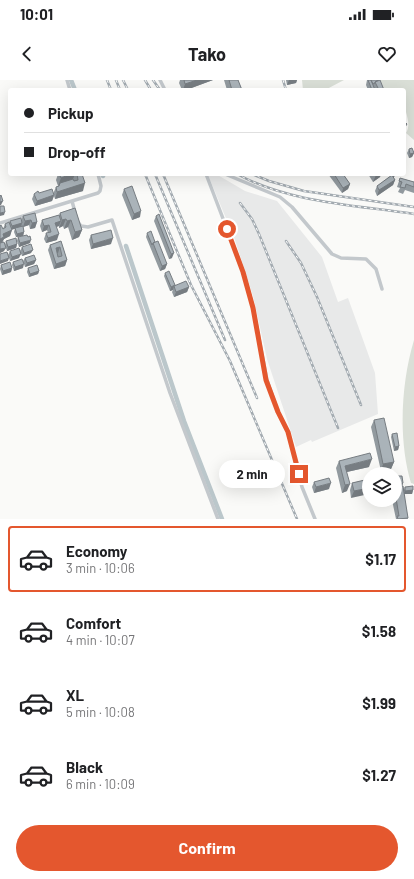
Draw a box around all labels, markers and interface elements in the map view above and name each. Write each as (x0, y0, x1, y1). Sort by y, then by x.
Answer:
text: 10:01 (20, 5, 53, 23)
icon: back (16, 43, 38, 65)
text: Tako (188, 43, 226, 65)
icon: heart (376, 43, 398, 65)
text: Pickup (48, 104, 94, 122)
text: Drop-off (48, 143, 106, 161)
route start (218, 220, 236, 238)
callout: 2 min (219, 460, 285, 488)
route end (290, 465, 308, 483)
text: 2 min (236, 466, 268, 482)
map controls (362, 467, 402, 507)
button: layers (362, 467, 402, 507)
icon: car (18, 541, 54, 577)
text: Economy (66, 542, 127, 560)
text: $1.17 (365, 550, 396, 568)
text: 3 min · 10:06 (66, 560, 135, 576)
icon: car (18, 613, 54, 649)
text: Comfort (66, 614, 121, 632)
text: $1.58 (362, 622, 396, 640)
text: 4 min · 10:07 (66, 632, 135, 648)
icon: car (18, 685, 54, 721)
text: XL (66, 686, 84, 704)
text: $1.99 (362, 694, 396, 712)
text: 5 min · 10:08 (66, 704, 135, 720)
icon: car (18, 757, 54, 793)
text: Black (66, 758, 103, 776)
text: $1.27 (362, 766, 396, 784)
text: 6 min · 10:09 (66, 776, 135, 792)
button: Confirm (16, 825, 398, 871)

